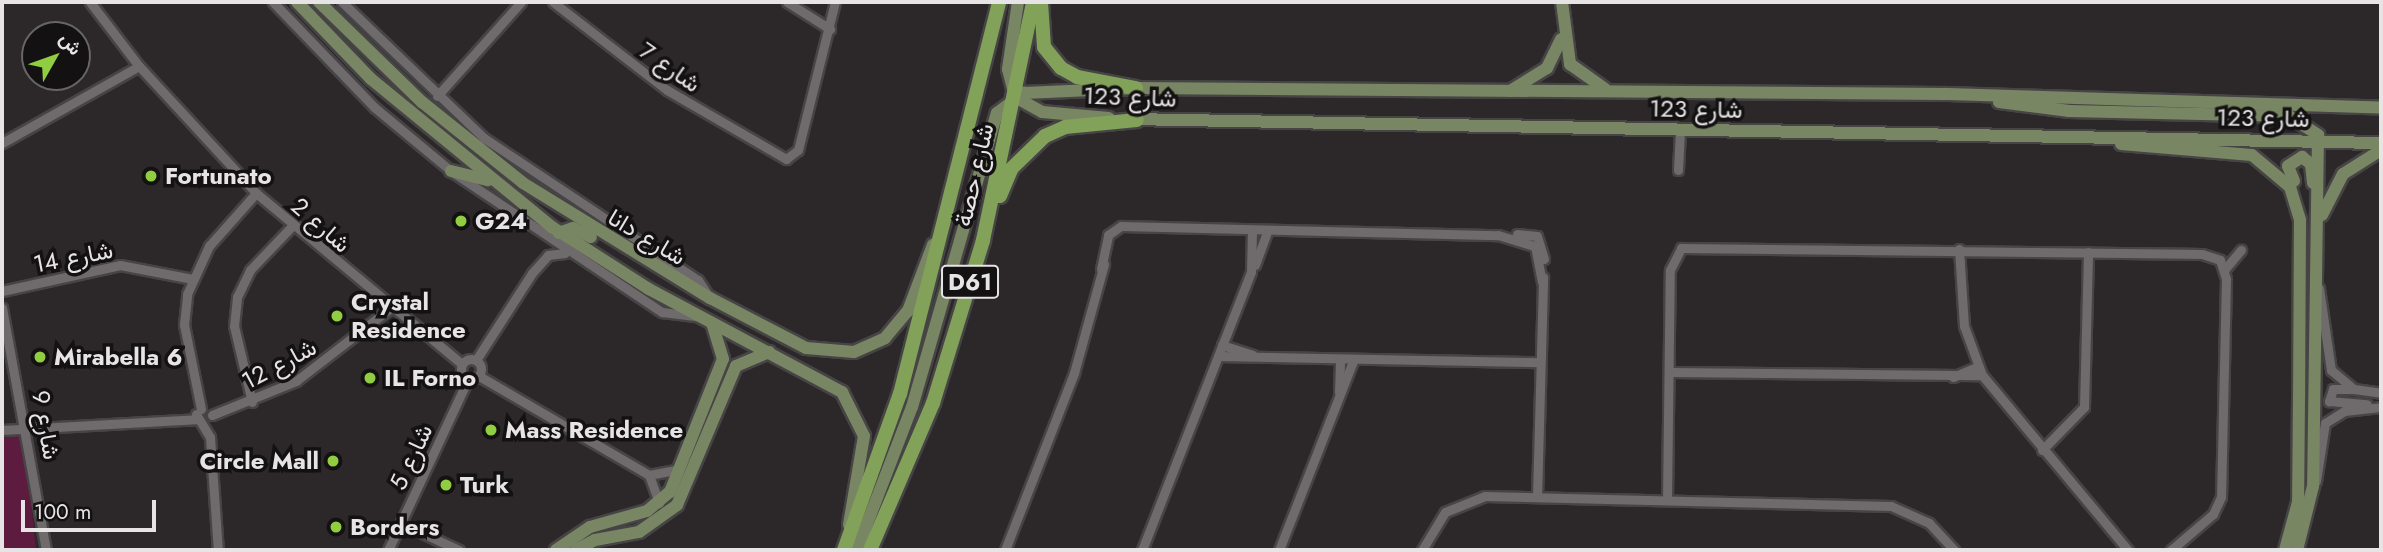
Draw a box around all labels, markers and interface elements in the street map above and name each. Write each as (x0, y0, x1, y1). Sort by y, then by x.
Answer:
north arrow (21, 21, 91, 91)
text: ش (53, 26, 89, 61)
street label: شارع 7 (634, 36, 706, 98)
street label: شارع 123 (1083, 81, 1177, 113)
street label: شارع 123 (1649, 94, 1743, 124)
street label: شارع 123 (2216, 103, 2310, 133)
street label: شارع حصة (948, 121, 1000, 229)
place label: Fortunato (165, 162, 272, 190)
marker: Fortunato (143, 168, 159, 184)
street label: شارع 2 (285, 191, 357, 259)
street label: شارع دانا (603, 203, 691, 271)
place label: G24 (475, 207, 527, 235)
marker: G24 (453, 213, 469, 229)
street label: شارع 14 (31, 235, 115, 279)
road number: D61 (940, 262, 1000, 302)
place label: Crystal Residence (351, 288, 466, 344)
marker: Crystal Residence (329, 308, 345, 324)
street label: شارع 12 (237, 333, 321, 395)
place label: Mirabella 6 (54, 343, 183, 371)
marker: Mirabella 6 (32, 349, 48, 365)
place label: IL Forno (384, 364, 476, 392)
marker: IL Forno (362, 370, 378, 386)
street label: شارع 9 (26, 388, 66, 462)
place label: Mass Residence (505, 416, 683, 444)
street label: شارع 5 (383, 420, 439, 494)
marker: Mass Residence (483, 422, 499, 438)
place label: Circle Mall (199, 447, 319, 475)
marker: Circle Mall (325, 453, 341, 469)
place label: Turk (460, 471, 509, 499)
marker: Turk (438, 477, 454, 493)
scale bar (24, 486, 159, 530)
text: 100 m (34, 497, 91, 527)
place label: Borders (350, 513, 439, 541)
marker: Borders (328, 519, 344, 535)

